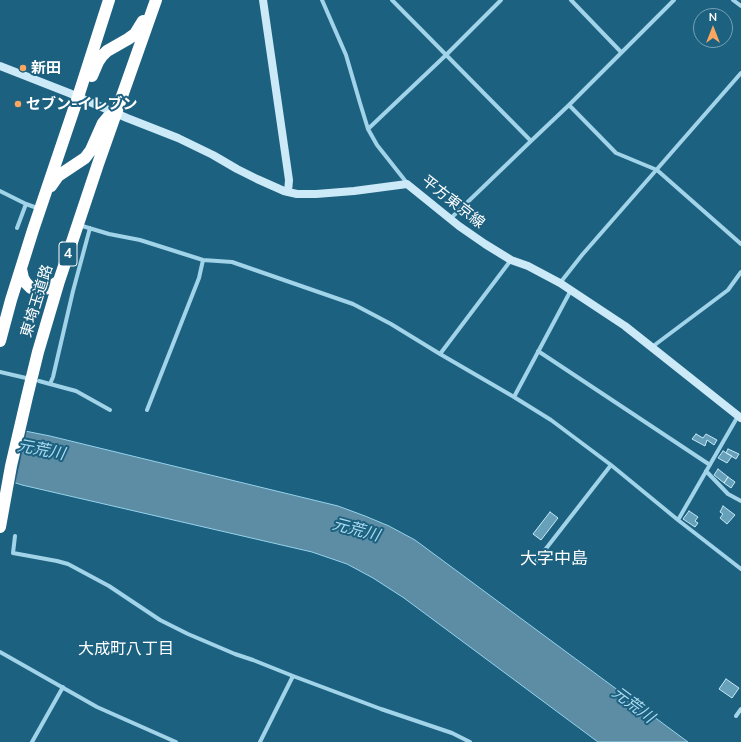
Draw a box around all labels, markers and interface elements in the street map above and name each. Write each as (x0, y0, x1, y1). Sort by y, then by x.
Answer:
north arrow (693, 8, 733, 48)
text: N (709, 10, 717, 24)
place label: 新田 (31, 59, 61, 77)
marker: 新田 (18, 63, 28, 73)
place label: セブン-イレブン (26, 95, 138, 113)
marker: セブン-イレブン (13, 99, 23, 109)
street label: 平方東京線 (418, 172, 488, 232)
road number: 4 (59, 242, 77, 266)
street label: 東埼玉道路 (17, 263, 57, 339)
water label: 元荒川 (16, 436, 66, 464)
water label: 元荒川 (330, 515, 382, 545)
district label: 大字中島 (520, 549, 588, 569)
district label: 大成町八丁目 (78, 639, 174, 659)
water label: 元荒川 (608, 683, 658, 727)

